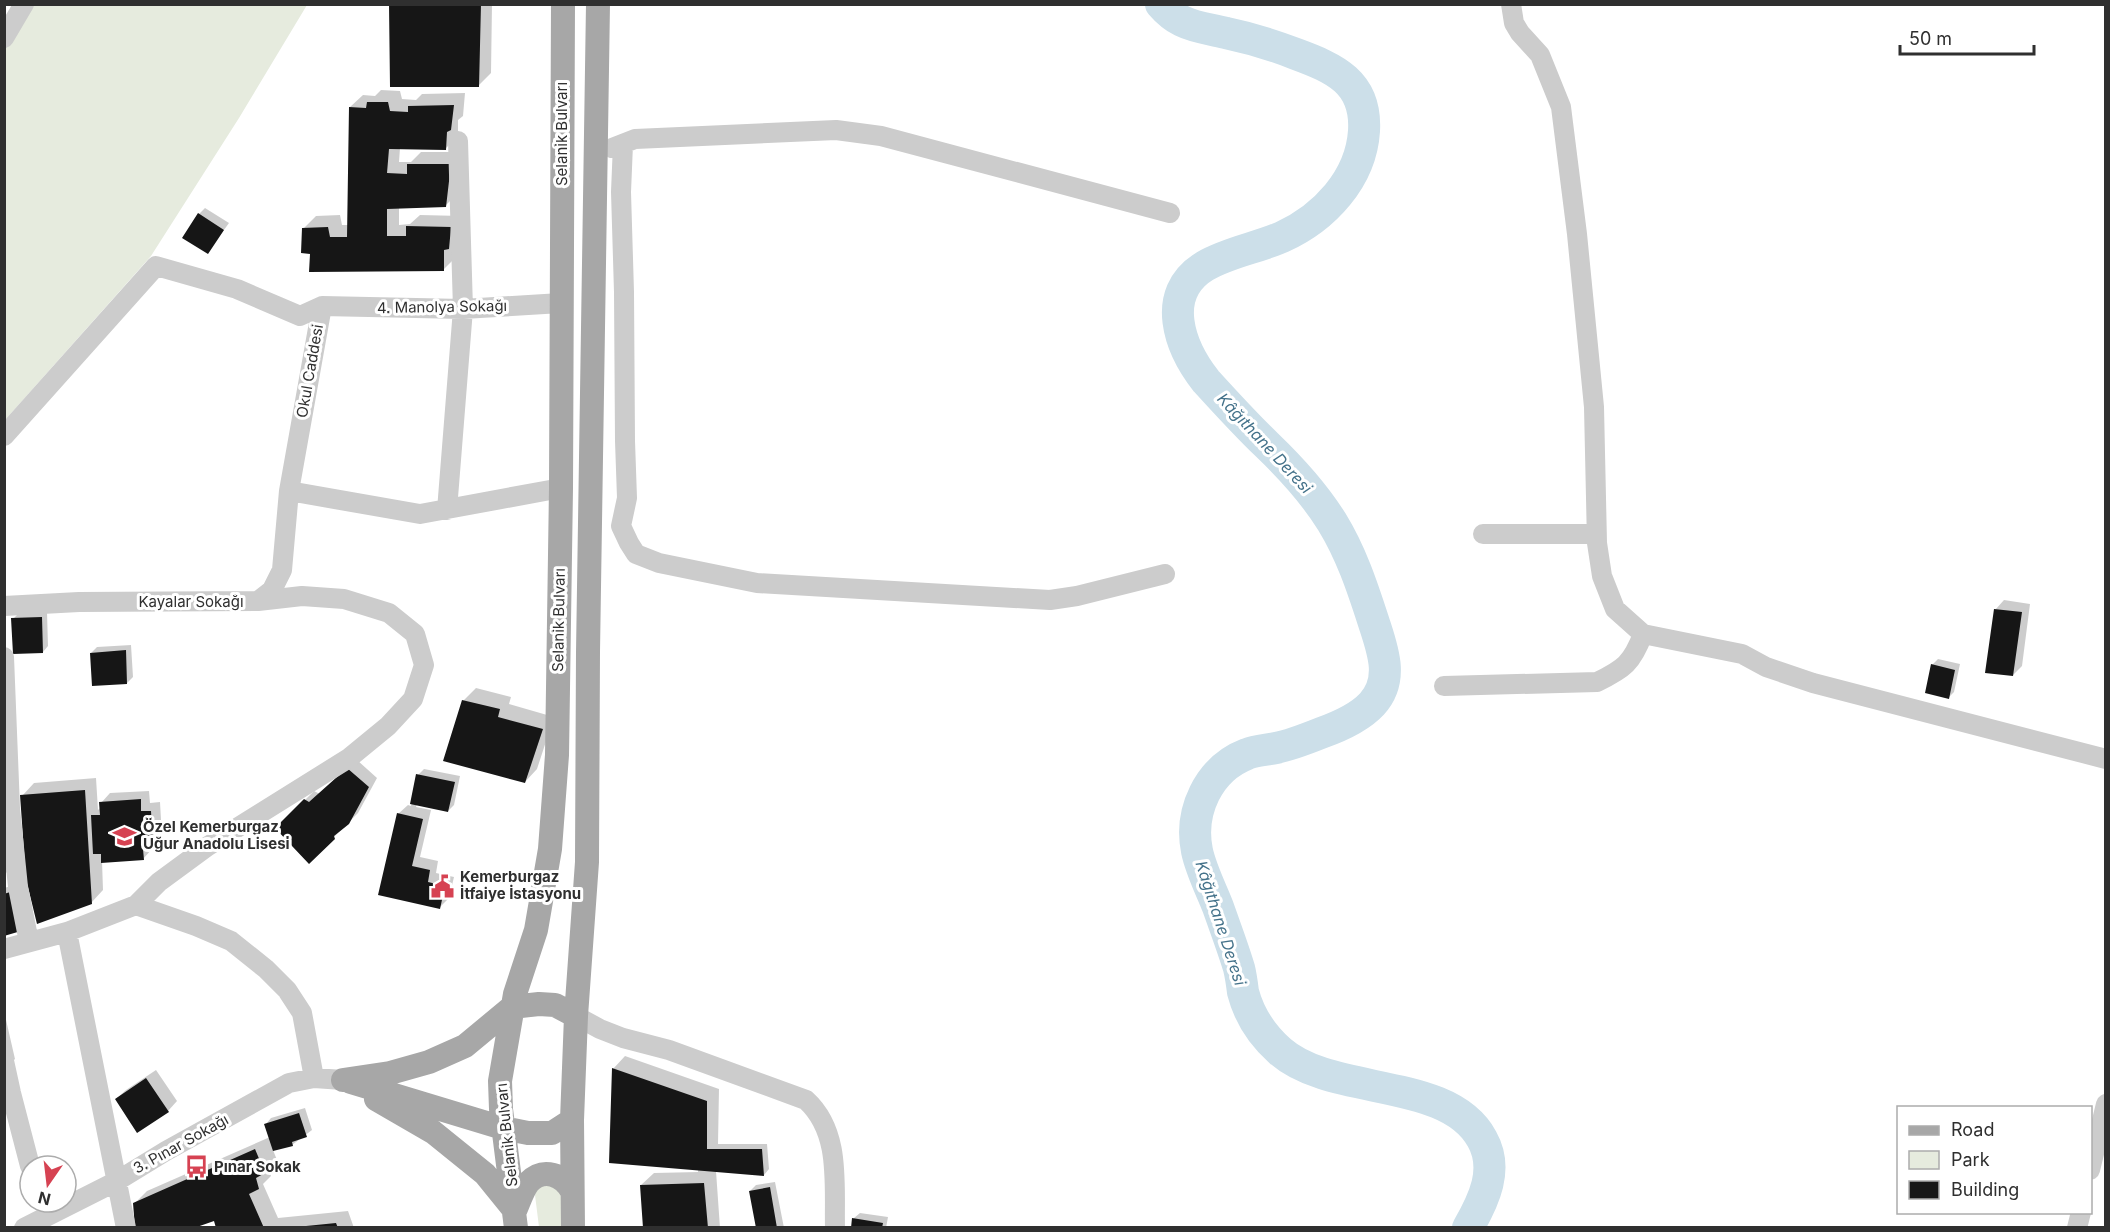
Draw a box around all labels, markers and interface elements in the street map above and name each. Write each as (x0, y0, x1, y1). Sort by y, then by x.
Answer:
scale bar (1900, 18, 2034, 56)
text: 50 m (1909, 28, 1952, 49)
street label: Selanik Bulvarı (552, 82, 571, 186)
street label: 4. Manolya Sokağı (377, 296, 507, 317)
street label: Okul Caddesi (292, 323, 327, 419)
water label: Kâğıthane Deresi (1213, 389, 1317, 498)
street label: Selanik Bulvarı (548, 568, 569, 672)
street label: Kayalar Sokağı (138, 592, 244, 611)
place label: Özel Kemerburgaz Uğur Anadolu Lisesi (143, 817, 290, 853)
school or university icon: Özel Kemerburgaz Uğur Anadolu Lisesi (112, 823, 138, 849)
water label: Kâğıthane Deresi (1191, 858, 1251, 989)
place label: Kemerburgaz İtfaiye İstasyonu (460, 867, 581, 903)
public building icon: Kemerburgaz İtfaiye İstasyonu (429, 873, 455, 899)
street label: Selanik Bulvarı (492, 1082, 521, 1188)
legend (1897, 1106, 2092, 1214)
street label: 3. Pınar Sokağı (130, 1110, 232, 1178)
text: Road (1951, 1119, 1994, 1140)
text: Park (1951, 1149, 1990, 1170)
north arrow (18, 1154, 78, 1214)
bus stop icon: Pınar Sokak (183, 1154, 209, 1180)
place label: Pınar Sokak (214, 1157, 301, 1176)
text: Building (1951, 1179, 2019, 1200)
text: N (36, 1187, 53, 1210)

